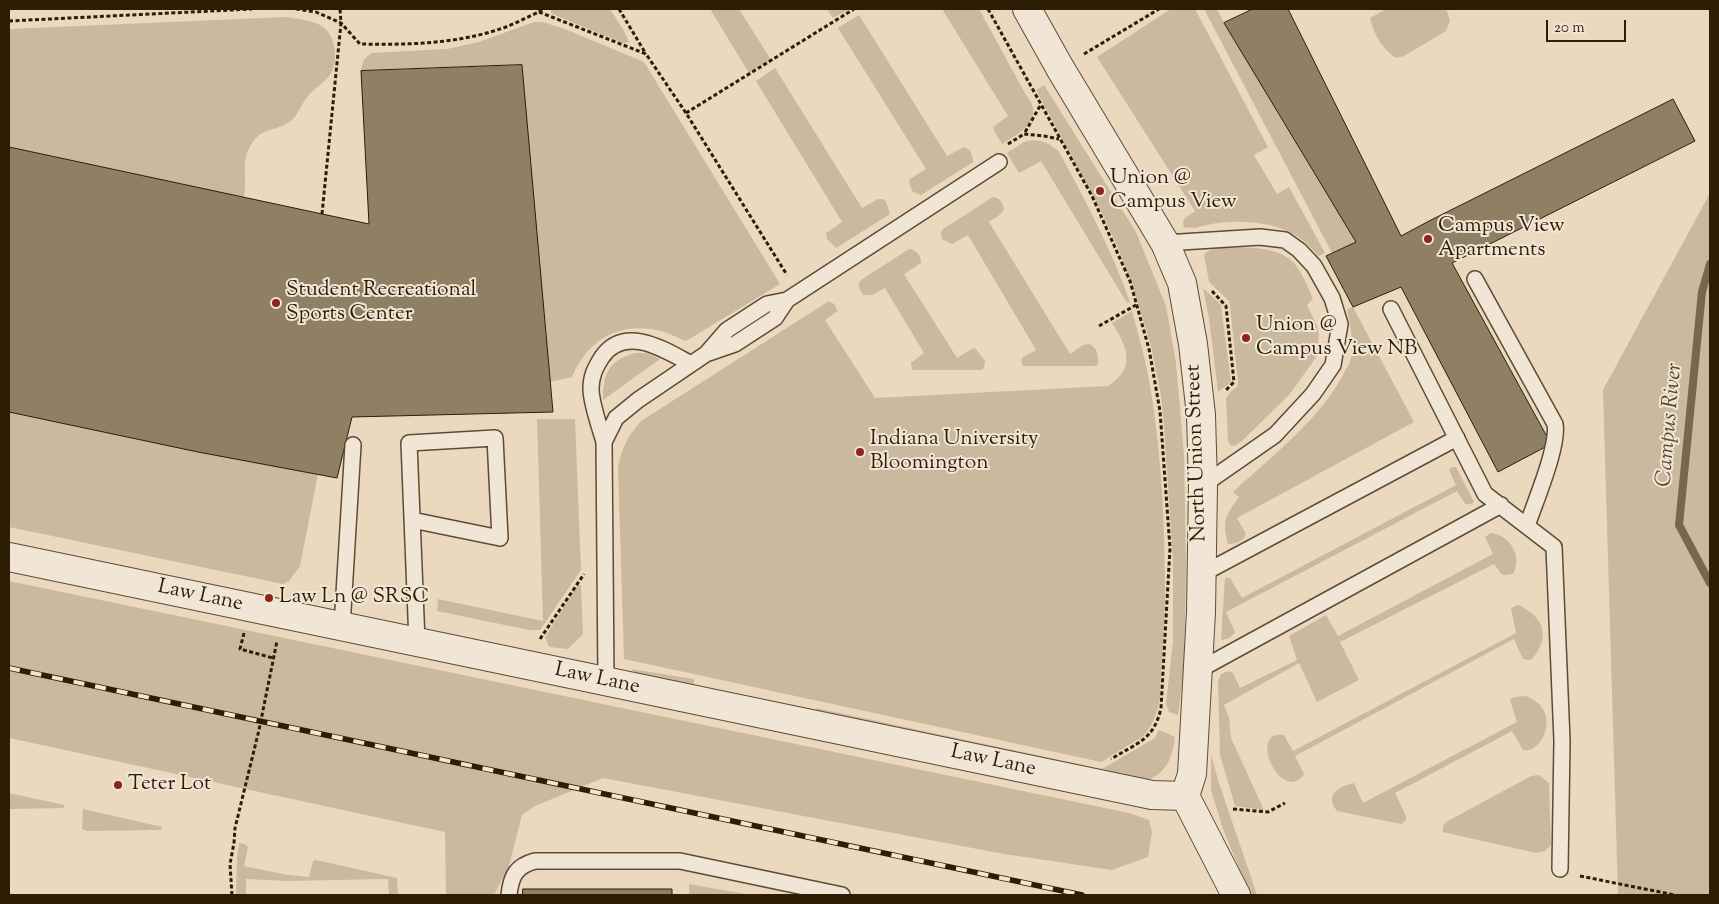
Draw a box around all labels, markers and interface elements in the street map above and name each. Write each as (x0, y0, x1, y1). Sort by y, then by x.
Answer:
scale bar (1549, 10, 1629, 42)
text: 20 m (1554, 18, 1585, 39)
place label: Union @ Campus View (1110, 166, 1237, 216)
marker: Union @ Campus View (1094, 185, 1106, 197)
place label: Campus View Apartments (1438, 214, 1565, 264)
marker: Campus View Apartments (1422, 233, 1434, 245)
place label: Student Recreational Sports Center (286, 278, 476, 328)
marker: Student Recreational Sports Center (270, 297, 282, 309)
place label: Union @ Campus View NB (1256, 313, 1417, 363)
marker: Union @ Campus View NB (1240, 332, 1252, 344)
water label: Campus River (1652, 362, 1690, 488)
street label: North Union Street (1182, 364, 1214, 542)
place label: Indiana University Bloomington (870, 427, 1038, 477)
marker: Indiana University Bloomington (854, 446, 866, 458)
street label: Law Lane (155, 576, 245, 618)
place label: Law Ln @ SRSC (279, 585, 429, 611)
marker: Law Ln @ SRSC (263, 592, 275, 604)
street label: Law Lane (552, 659, 642, 701)
street label: Law Lane (948, 741, 1038, 783)
place label: Teter Lot (128, 772, 211, 798)
marker: Teter Lot (112, 779, 124, 791)

